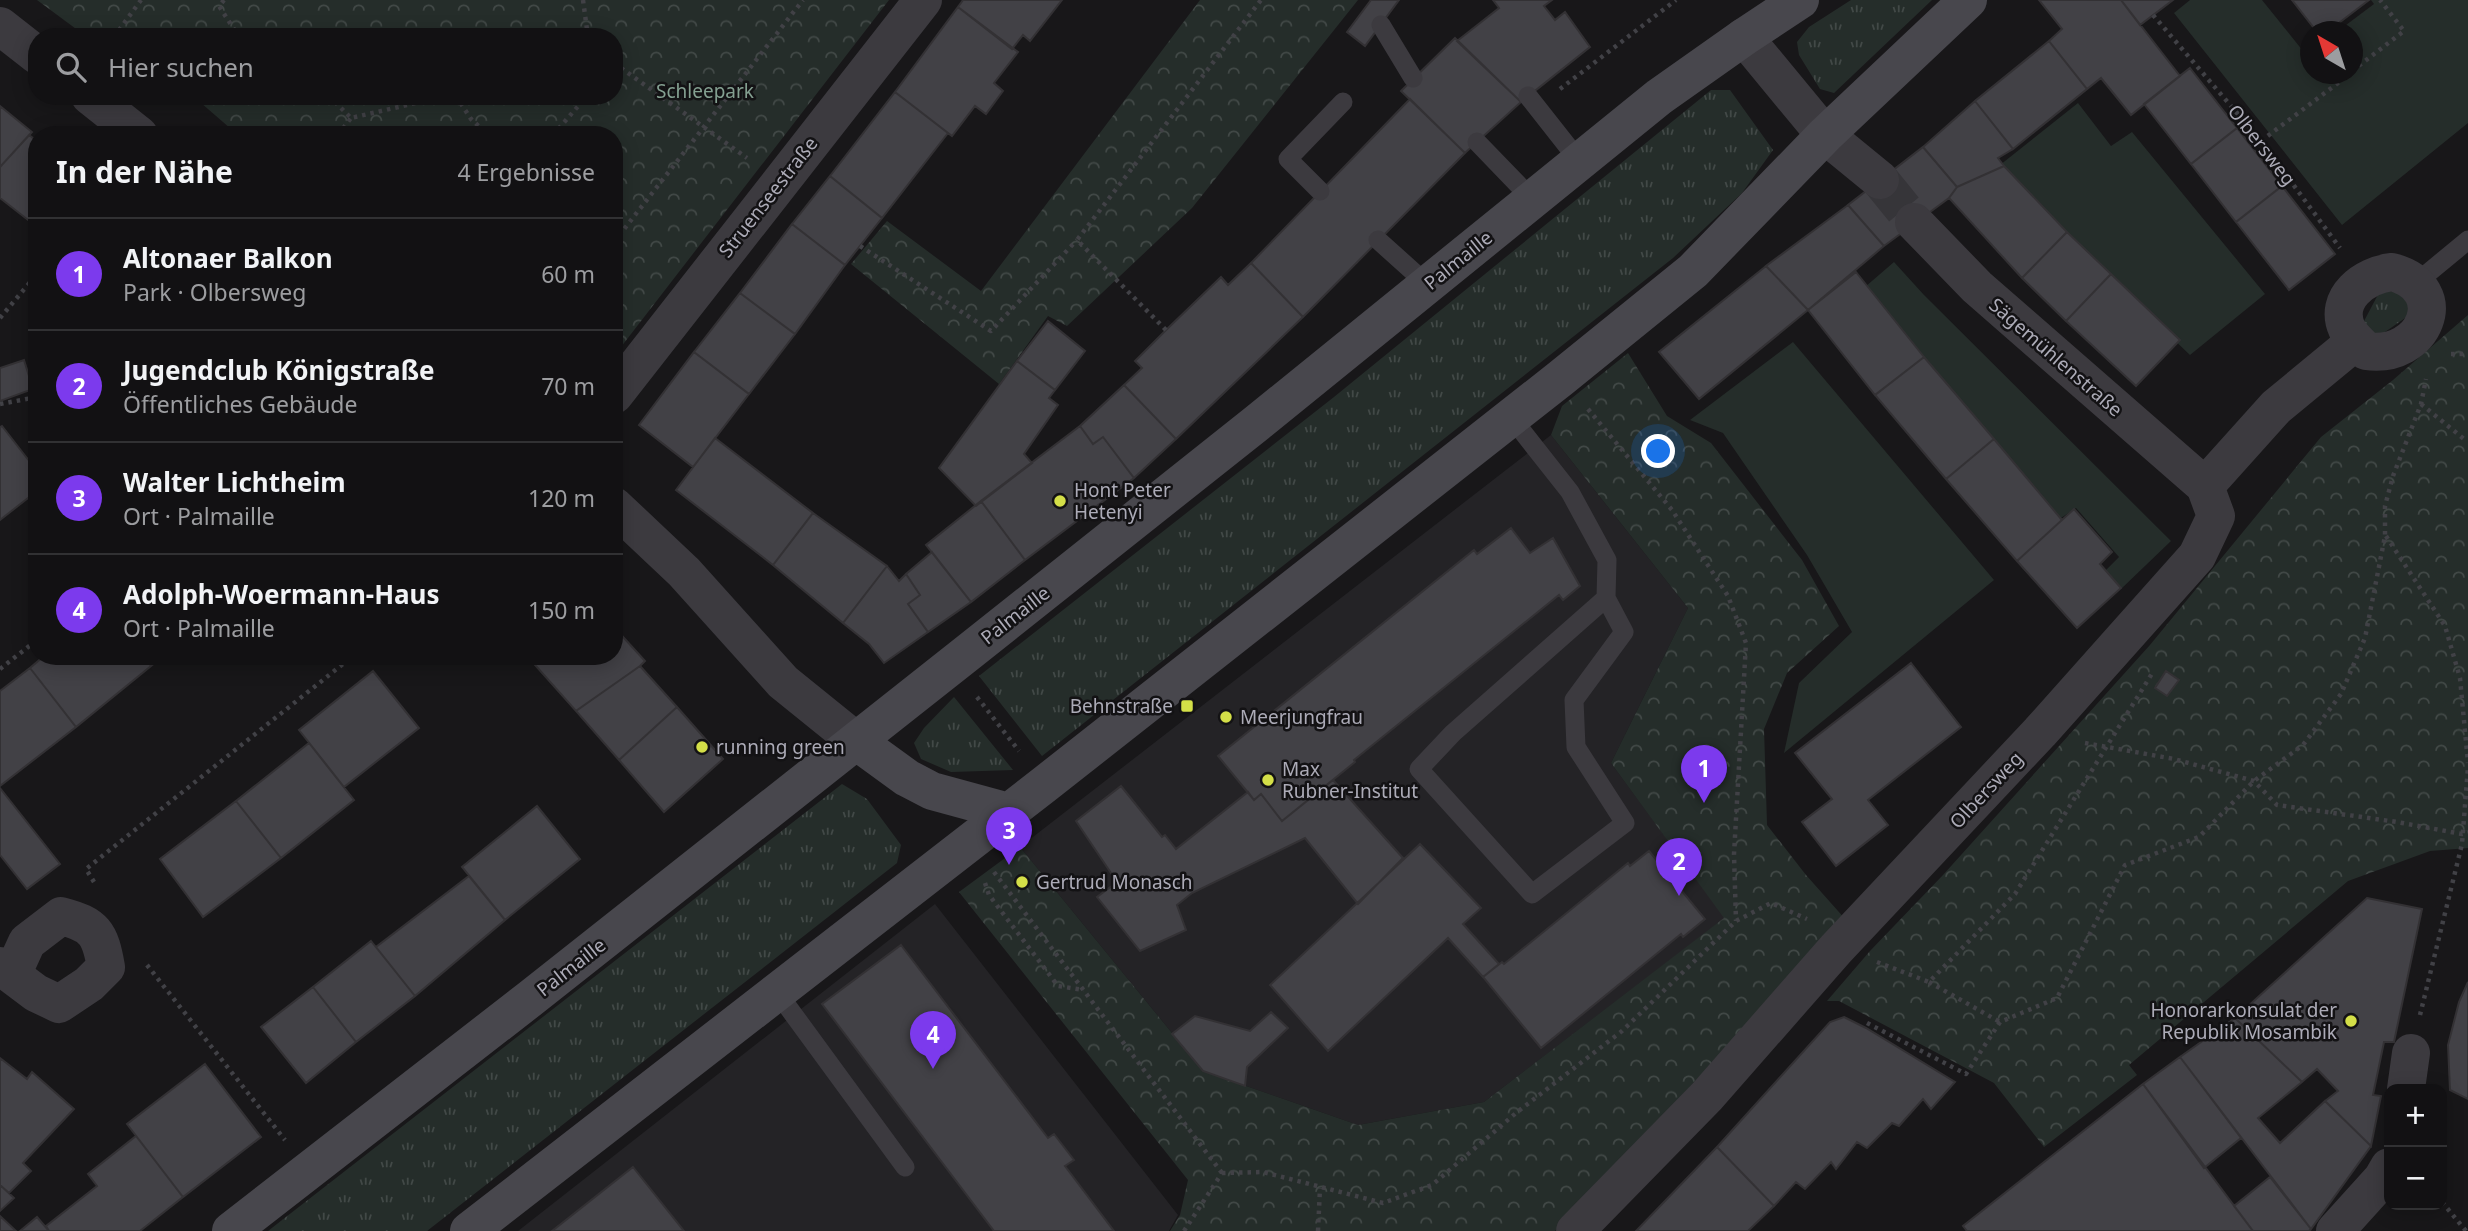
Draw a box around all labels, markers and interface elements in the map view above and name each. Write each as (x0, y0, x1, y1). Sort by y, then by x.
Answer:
north arrow (2300, 21, 2363, 84)
search box (28, 28, 623, 105)
icon: search (52, 48, 90, 86)
text: Hier suchen (108, 49, 254, 85)
park label: Schleepark (656, 78, 754, 104)
street label: Olbersweg (2222, 99, 2302, 191)
street label: Struenseestraße (713, 131, 823, 263)
text: In der Nähe (56, 151, 233, 192)
text: 4 Ergebnisse (457, 156, 595, 188)
street label: Palmaille (1418, 224, 1498, 296)
text: Altonaer Balkon (123, 240, 333, 276)
text: 1 (72, 258, 86, 290)
text: 60 m (541, 258, 595, 290)
text: Park · Olbersweg (123, 276, 306, 308)
street label: Sägemühlenstraße (1984, 292, 2128, 422)
text: Jugendclub Königstraße (123, 352, 435, 388)
text: 2 (72, 370, 86, 402)
text: 70 m (541, 370, 595, 402)
text: Öffentliches Gebäude (123, 388, 357, 420)
your location (1641, 434, 1675, 468)
text: Walter Lichtheim (123, 464, 346, 500)
place label: Hont Peter Hetenyi (1074, 477, 1171, 525)
text: 3 (72, 482, 86, 514)
text: 120 m (528, 482, 595, 514)
marker: Hont Peter Hetenyi (1052, 493, 1068, 509)
text: Ort · Palmaille (123, 500, 275, 532)
text: Adolph-Woermann-Haus (123, 576, 440, 612)
street label: Palmaille (975, 580, 1055, 650)
text: 4 (72, 594, 86, 626)
text: 150 m (528, 594, 595, 626)
text: Ort · Palmaille (123, 612, 275, 644)
place label: Behnstraße (1070, 693, 1173, 719)
marker: Behnstraße (1179, 698, 1195, 714)
place label: Meerjungfrau (1240, 704, 1363, 730)
marker: Meerjungfrau (1218, 709, 1234, 725)
place label: running green (716, 734, 845, 760)
marker: running green (694, 739, 710, 755)
pin: 1 (1681, 745, 1727, 803)
street label: Olbersweg (1944, 746, 2028, 834)
place label: Max Rubner-Institut (1282, 756, 1418, 804)
marker: Max Rubner-Institut (1260, 772, 1276, 788)
pin: 3 (986, 807, 1032, 865)
pin: 2 (1656, 838, 1702, 896)
place label: Gertrud Monasch (1036, 869, 1193, 895)
marker: Gertrud Monasch (1014, 874, 1030, 890)
street label: Palmaille (531, 932, 611, 1002)
place label: Honorarkonsulat der Republik Mosambik (2150, 997, 2337, 1045)
pin: 4 (910, 1011, 956, 1069)
marker: Honorarkonsulat der Republik Mosambik (2343, 1013, 2359, 1029)
map controls (2384, 1084, 2447, 1210)
button: + (2384, 1084, 2447, 1147)
button: − (2384, 1147, 2447, 1210)

